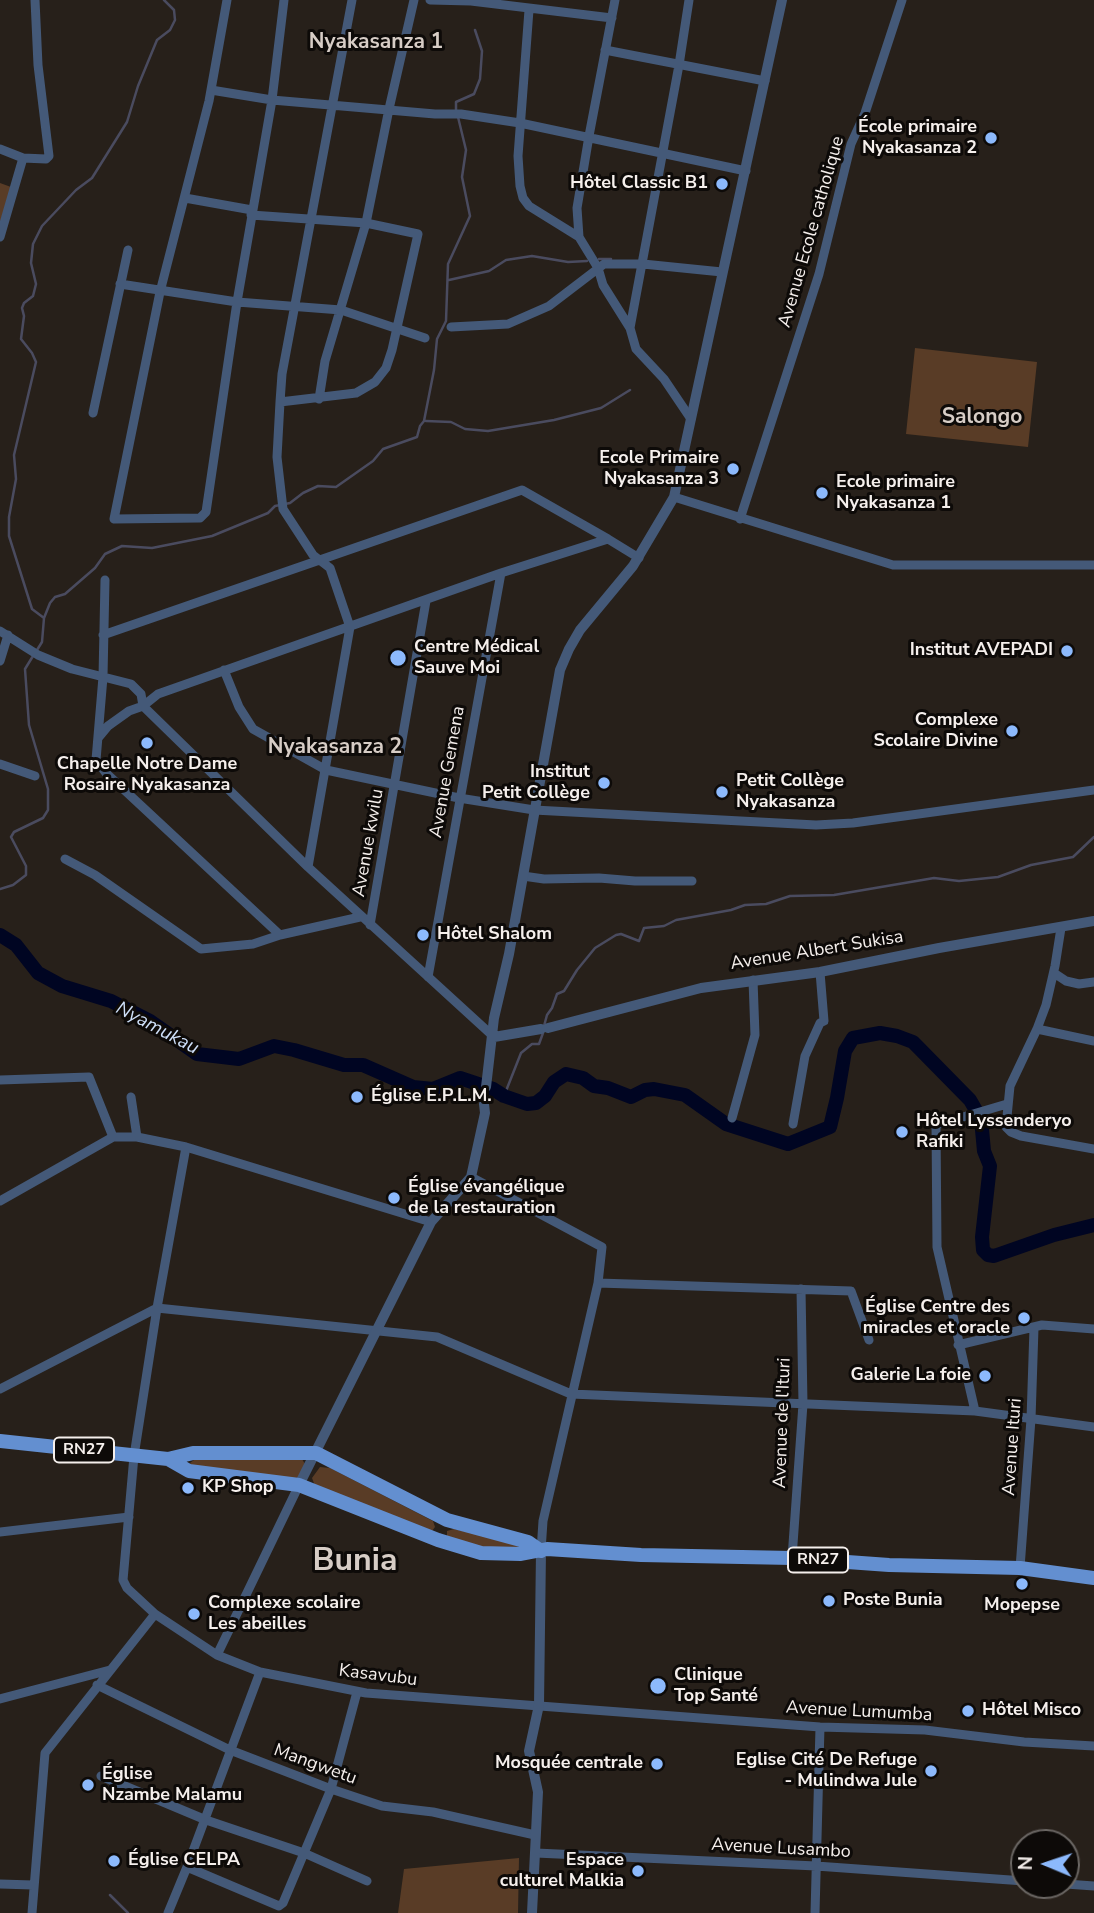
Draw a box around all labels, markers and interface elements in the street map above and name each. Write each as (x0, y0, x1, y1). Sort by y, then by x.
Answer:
district label: Nyakasanza 1 (309, 30, 443, 56)
place label: École primaire Nyakasanza 2 (858, 117, 977, 160)
marker: École primaire Nyakasanza 2 (983, 130, 999, 146)
street label: Avenue Ecole catholique (774, 134, 850, 330)
place label: Hôtel Classic B1 (570, 173, 708, 195)
marker: Hôtel Classic B1 (714, 176, 730, 192)
district label: Salongo (942, 405, 1022, 431)
place label: Ecole Primaire Nyakasanza 3 (599, 448, 719, 490)
marker: Ecole Primaire Nyakasanza 3 (725, 461, 741, 477)
place label: Ecole primaire Nyakasanza 1 (836, 472, 955, 514)
marker: Ecole primaire Nyakasanza 1 (814, 485, 830, 501)
place label: Centre Médical Sauve Moi (414, 637, 539, 680)
place label: Institut AVEPADI (910, 640, 1053, 662)
marker: Institut AVEPADI (1059, 643, 1075, 659)
marker: Centre Médical Sauve Moi (388, 648, 408, 668)
street label: Avenue Gemena (426, 704, 470, 840)
place label: Complexe Scolaire Divine (874, 710, 998, 752)
marker: Complexe Scolaire Divine (1004, 723, 1020, 739)
marker: Chapelle Notre Dame Rosaire Nyakasanza (139, 735, 155, 751)
district label: Nyakasanza 2 (268, 735, 402, 761)
place label: Chapelle Notre Dame Rosaire Nyakasanza (57, 754, 237, 796)
place label: Institut Petit Collège (482, 762, 590, 804)
place label: Petit Collège Nyakasanza (736, 771, 844, 814)
marker: Institut Petit Collège (596, 775, 612, 791)
marker: Petit Collège Nyakasanza (714, 784, 730, 800)
street label: Avenue kwilu (349, 787, 389, 899)
place label: Hôtel Shalom (437, 924, 552, 946)
marker: Hôtel Shalom (415, 927, 431, 943)
street label: Avenue Albert Sukisa (729, 927, 905, 975)
water label: Nyamukau (112, 998, 202, 1060)
place label: Église E.P.L.M. (371, 1086, 492, 1108)
marker: Église E.P.L.M. (349, 1089, 365, 1105)
place label: Hôtel Lyssenderyo Rafiki (916, 1111, 1072, 1154)
marker: Hôtel Lyssenderyo Rafiki (894, 1124, 910, 1140)
place label: Église évangélique de la restauration (408, 1177, 565, 1220)
marker: Église évangélique de la restauration (386, 1190, 402, 1206)
place label: Église Centre des miracles et oracle (863, 1297, 1010, 1340)
marker: Église Centre des miracles et oracle (1016, 1310, 1032, 1326)
street label: Avenue de l'Ituri (770, 1357, 796, 1489)
place label: Galerie La foie (850, 1365, 971, 1387)
marker: Galerie La foie (977, 1368, 993, 1384)
street label: Avenue Ituri (999, 1398, 1027, 1496)
road number: RN27 (54, 1438, 114, 1462)
place label: KP Shop (202, 1477, 274, 1499)
marker: KP Shop (180, 1480, 196, 1496)
district label: Bunia (313, 1543, 397, 1581)
road number: RN27 (788, 1548, 848, 1572)
marker: Mopepse (1014, 1576, 1030, 1592)
place label: Poste Bunia (843, 1590, 943, 1612)
place label: Complexe scolaire Les abeilles (208, 1593, 360, 1636)
marker: Poste Bunia (821, 1593, 837, 1609)
place label: Mopepse (984, 1595, 1060, 1617)
marker: Complexe scolaire Les abeilles (186, 1606, 202, 1622)
street label: Kasavubu (338, 1660, 418, 1692)
place label: Clinique Top Santé (674, 1665, 758, 1708)
marker: Clinique Top Santé (648, 1676, 668, 1696)
street label: Avenue Lumumba (785, 1697, 933, 1727)
place label: Hôtel Misco (982, 1700, 1081, 1722)
marker: Hôtel Misco (960, 1703, 976, 1719)
street label: Mangwetu (271, 1740, 359, 1790)
place label: Eglise Cité De Refuge - Mulindwa Jule (736, 1750, 917, 1792)
place label: Mosquée centrale (495, 1753, 643, 1775)
marker: Mosquée centrale (649, 1756, 665, 1772)
marker: Eglise Cité De Refuge - Mulindwa Jule (923, 1763, 939, 1779)
place label: Église Nzambe Malamu (102, 1764, 242, 1806)
marker: Église Nzambe Malamu (80, 1777, 96, 1793)
north arrow (1010, 1829, 1080, 1899)
street label: Avenue Lusambo (711, 1835, 851, 1863)
place label: Église CELPA (128, 1850, 240, 1872)
place label: Espace culturel Malkia (500, 1850, 624, 1892)
marker: Église CELPA (106, 1853, 122, 1869)
text: N (1013, 1856, 1039, 1871)
marker: Espace culturel Malkia (630, 1863, 646, 1879)

